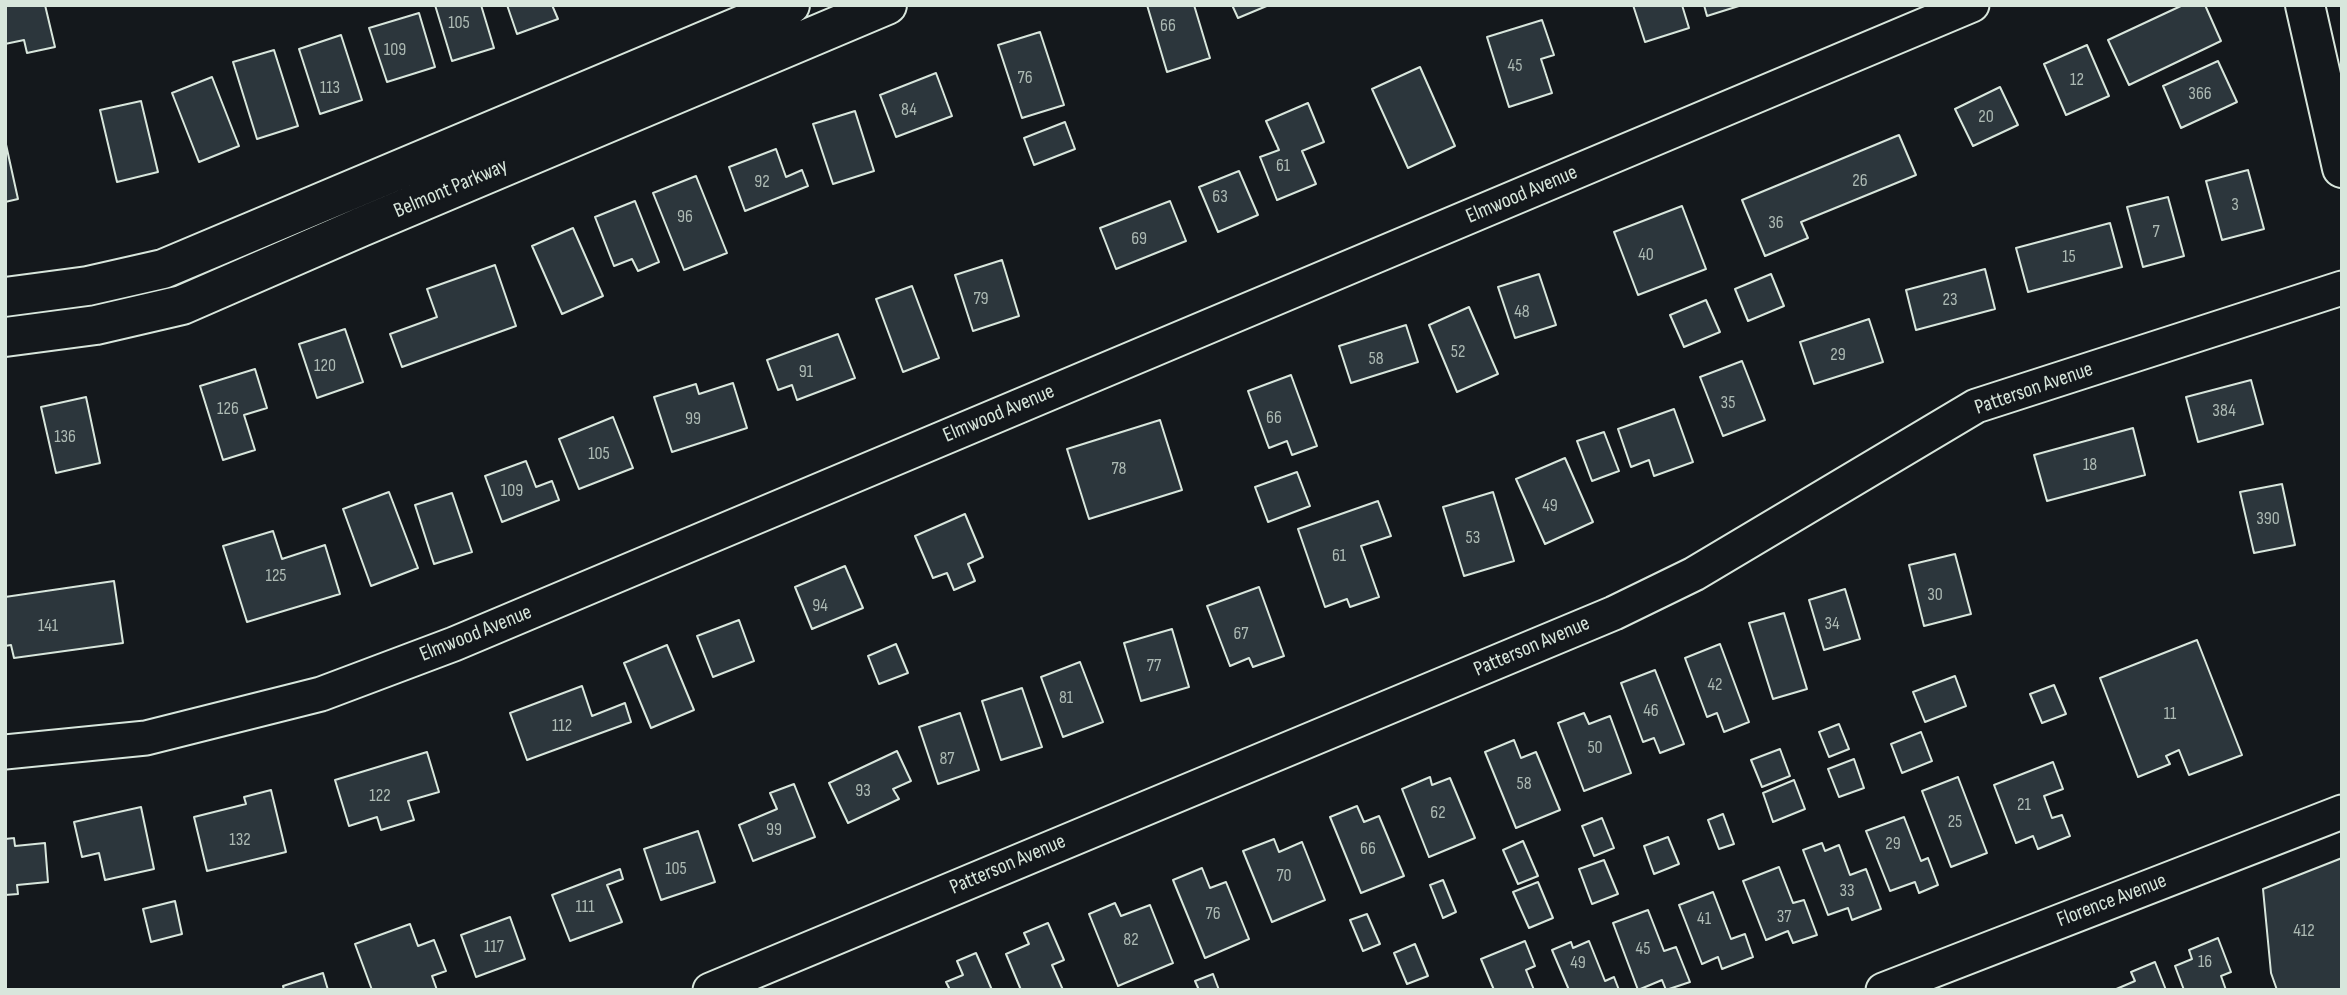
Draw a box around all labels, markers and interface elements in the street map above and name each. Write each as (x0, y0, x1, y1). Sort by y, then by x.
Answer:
house number: 105 (448, 12, 470, 34)
house number: 66 (1160, 15, 1176, 37)
house number: 109 (384, 39, 406, 61)
house number: 45 (1508, 55, 1522, 77)
house number: 76 (1017, 67, 1033, 89)
house number: 12 (2070, 69, 2084, 91)
house number: 113 (320, 77, 340, 99)
house number: 366 (2188, 83, 2212, 105)
house number: 84 (901, 99, 917, 121)
house number: 20 (1978, 106, 1994, 128)
street label: Belmont Parkway (390, 154, 512, 224)
house number: 61 (1276, 155, 1290, 177)
street label: Elmwood Avenue (1462, 160, 1582, 230)
house number: 26 (1852, 170, 1868, 192)
house number: 92 (754, 171, 770, 193)
house number: 63 (1212, 186, 1228, 208)
house number: 3 (2231, 194, 2239, 216)
house number: 96 (677, 206, 693, 228)
house number: 36 (1768, 212, 1784, 234)
house number: 7 (2152, 221, 2160, 243)
house number: 69 (1131, 228, 1147, 250)
house number: 40 (1638, 244, 1654, 266)
house number: 15 (2062, 246, 2076, 268)
house number: 79 (973, 288, 989, 310)
house number: 23 (1943, 289, 1957, 311)
house number: 48 (1514, 301, 1530, 323)
house number: 52 (1451, 341, 1465, 363)
house number: 29 (1830, 344, 1846, 366)
house number: 58 (1368, 348, 1384, 370)
house number: 120 (314, 355, 336, 377)
street label: Patterson Avenue (1972, 357, 2096, 421)
house number: 91 (799, 361, 813, 383)
street label: Elmwood Avenue (939, 379, 1059, 449)
house number: 35 (1721, 392, 1735, 414)
house number: 126 (217, 398, 239, 420)
house number: 384 (2212, 400, 2236, 422)
house number: 66 (1266, 407, 1282, 429)
house number: 99 (685, 408, 701, 430)
house number: 136 (54, 426, 76, 448)
house number: 105 (588, 443, 610, 465)
house number: 18 (2083, 454, 2097, 476)
house number: 78 (1111, 458, 1127, 480)
house number: 109 (501, 480, 523, 502)
house number: 49 (1542, 495, 1558, 517)
house number: 390 (2256, 508, 2280, 530)
house number: 53 (1466, 527, 1480, 549)
house number: 61 (1332, 545, 1346, 567)
house number: 125 (265, 565, 287, 587)
house number: 30 (1927, 584, 1943, 606)
house number: 94 (812, 595, 828, 617)
street label: Elmwood Avenue (416, 600, 536, 668)
street label: Patterson Avenue (1470, 611, 1594, 683)
house number: 34 (1824, 613, 1840, 635)
house number: 141 (38, 615, 58, 637)
house number: 67 (1233, 623, 1249, 645)
house number: 77 (1147, 655, 1161, 677)
house number: 42 (1707, 674, 1723, 696)
house number: 81 (1059, 687, 1073, 709)
house number: 46 (1643, 700, 1659, 722)
house number: 11 (2164, 703, 2176, 725)
house number: 112 (552, 715, 572, 737)
house number: 50 (1587, 737, 1603, 759)
house number: 87 (939, 748, 955, 770)
house number: 58 (1516, 773, 1532, 795)
house number: 93 (855, 780, 871, 802)
house number: 122 (369, 785, 391, 807)
house number: 21 (2017, 794, 2031, 816)
house number: 62 (1430, 802, 1446, 824)
house number: 25 (1948, 811, 1962, 833)
house number: 99 (766, 819, 782, 841)
house number: 132 (229, 829, 251, 851)
street label: Patterson Avenue (946, 829, 1070, 901)
house number: 29 (1885, 833, 1901, 855)
house number: 66 (1360, 838, 1376, 860)
house number: 105 (665, 858, 687, 880)
house number: 70 (1276, 865, 1292, 887)
street label: Florence Avenue (2054, 869, 2170, 933)
house number: 33 (1839, 880, 1855, 902)
house number: 111 (576, 896, 594, 918)
house number: 76 (1205, 903, 1221, 925)
house number: 37 (1777, 906, 1791, 928)
house number: 41 (1697, 908, 1711, 930)
house number: 412 (2293, 920, 2315, 942)
house number: 82 (1123, 929, 1139, 951)
house number: 117 (484, 936, 504, 958)
house number: 45 (1636, 938, 1650, 960)
house number: 16 (2198, 951, 2212, 973)
house number: 49 (1570, 952, 1586, 974)

